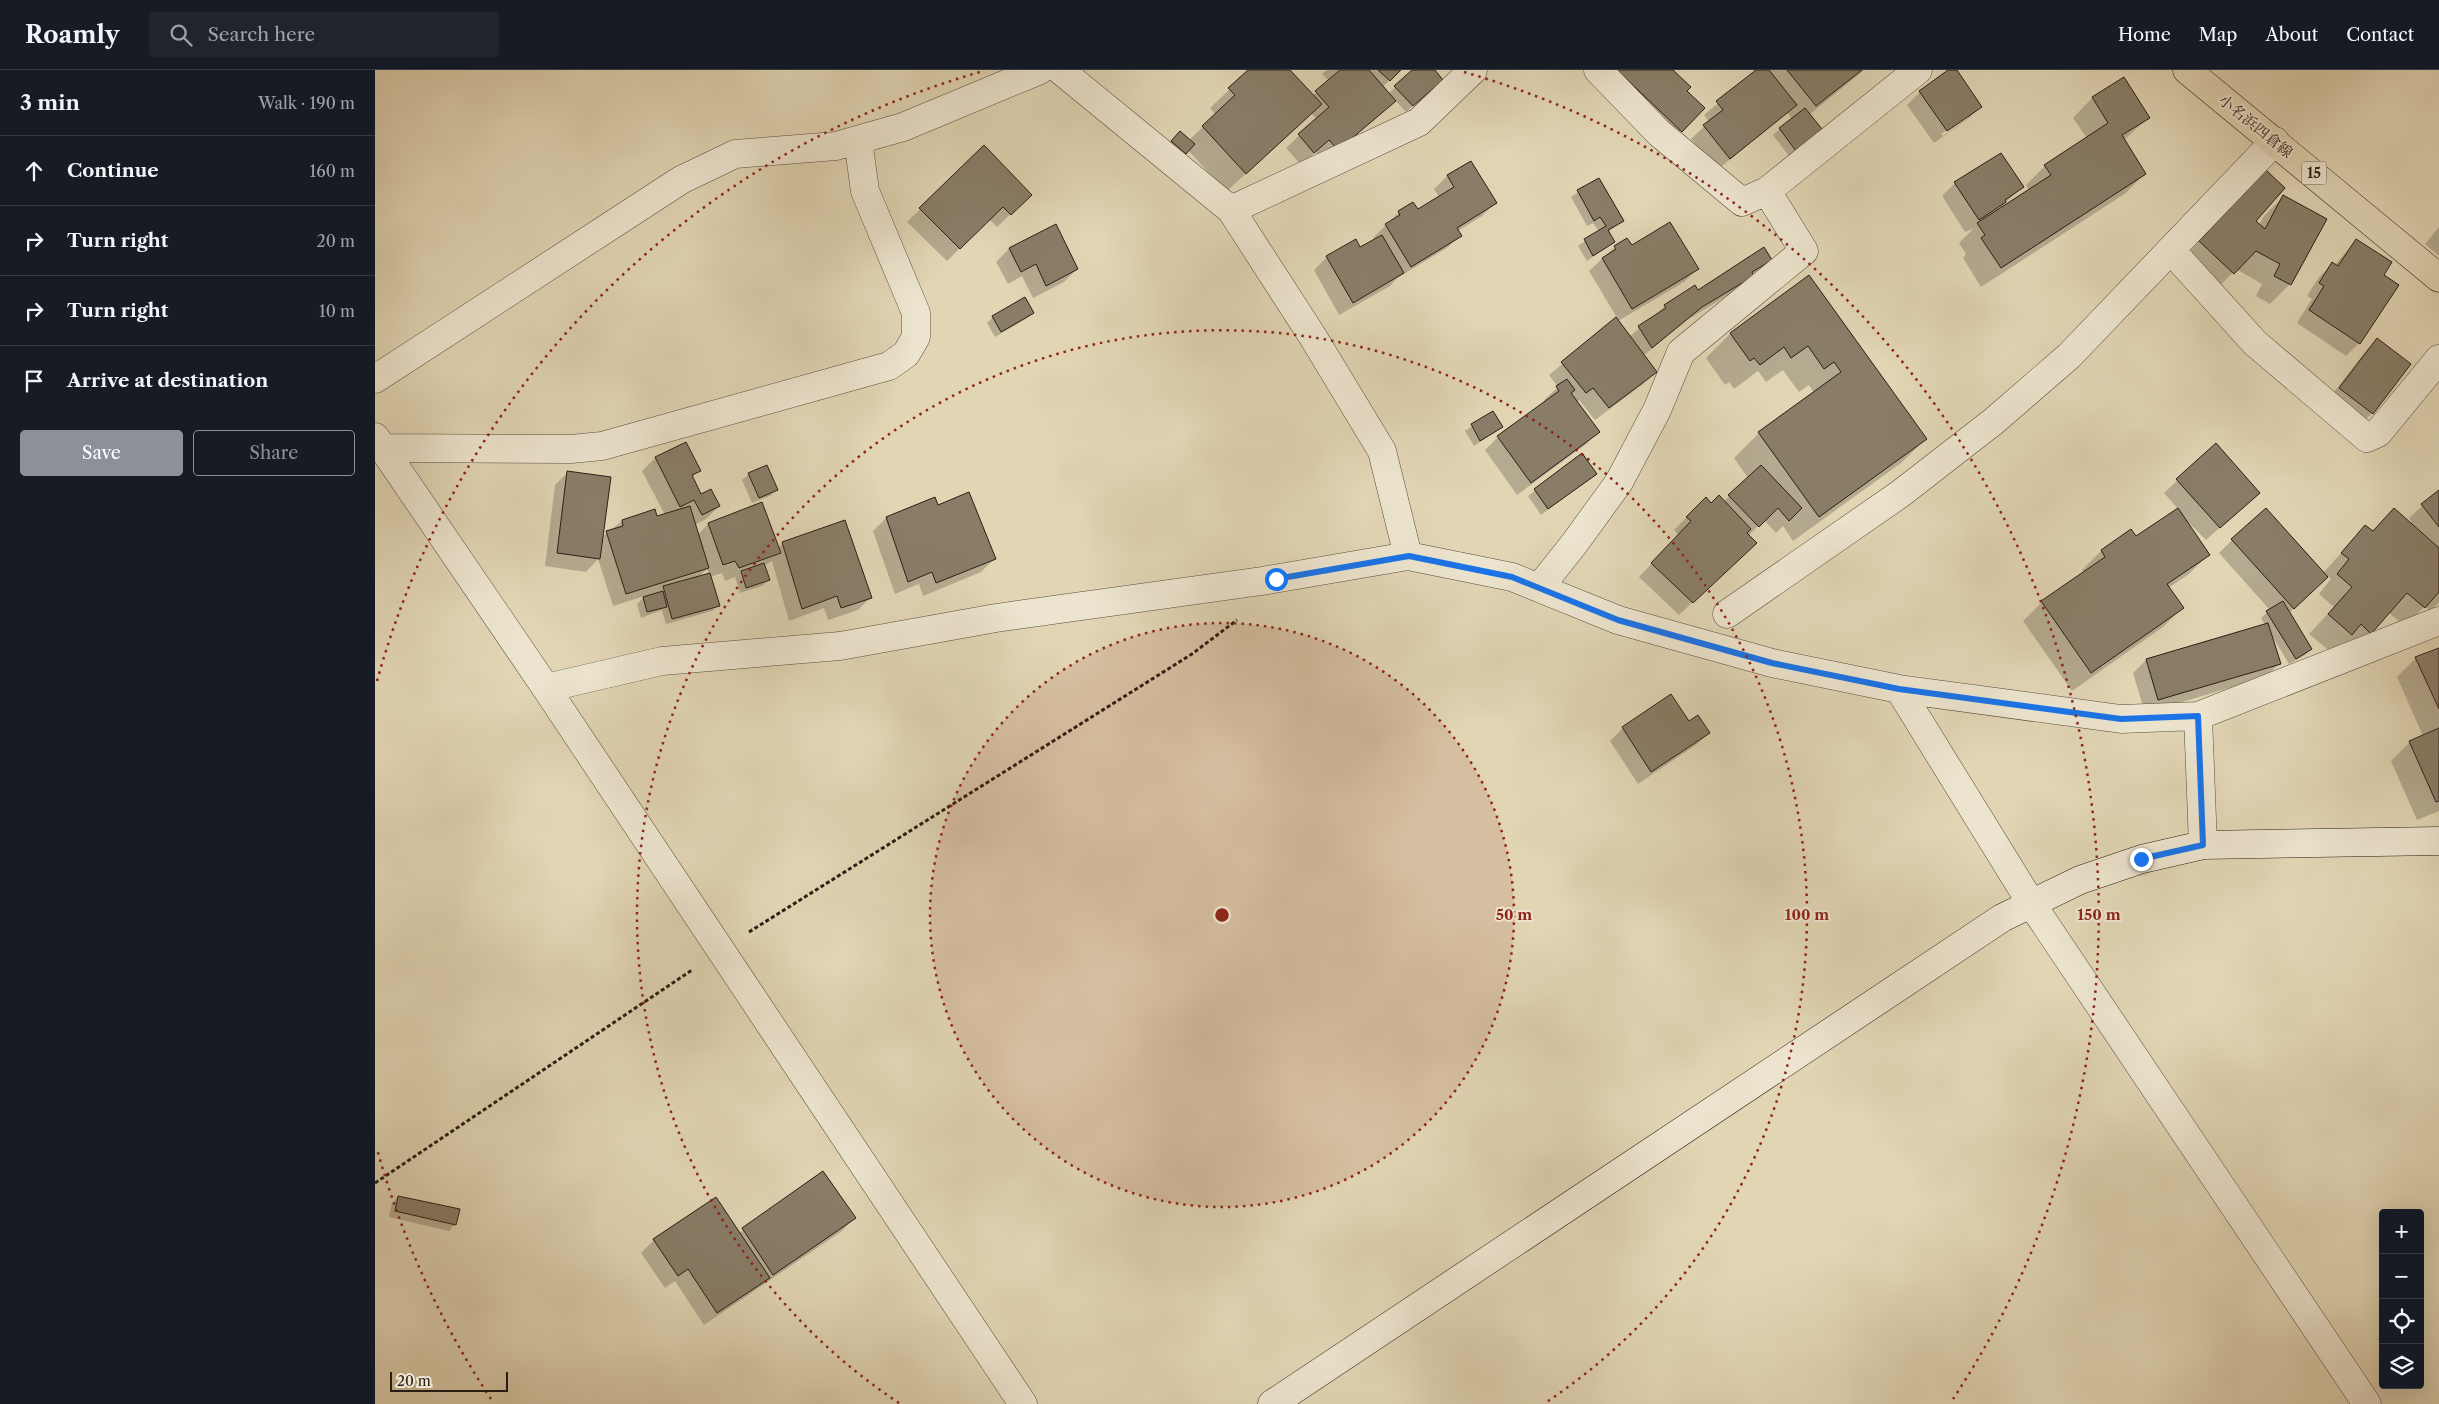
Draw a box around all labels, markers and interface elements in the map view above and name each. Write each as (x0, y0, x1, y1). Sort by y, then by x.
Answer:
search box (149, 12, 499, 57)
text: Roamly (25, 20, 119, 49)
icon: search (167, 21, 195, 49)
text: Search here (207, 23, 315, 46)
text: Home (2118, 24, 2171, 46)
text: Map (2199, 24, 2237, 46)
text: About (2265, 24, 2318, 46)
text: Contact (2346, 24, 2414, 46)
text: 3 min (20, 90, 80, 115)
street label: 小名浜四倉線 (2215, 90, 2297, 162)
text: Walk · 190 m (258, 93, 355, 113)
icon: ahead (20, 157, 48, 185)
text: Continue (67, 159, 159, 182)
text: 160 m (310, 161, 355, 181)
road number: 15 (2301, 162, 2327, 185)
icon: right (20, 227, 48, 255)
text: Turn right (67, 229, 168, 252)
text: 20 m (316, 231, 355, 251)
icon: right (20, 297, 48, 325)
text: Turn right (67, 299, 168, 322)
text: 10 m (319, 301, 355, 321)
icon: arrive (20, 367, 48, 395)
text: Arrive at destination (67, 369, 268, 392)
button: Save (20, 430, 183, 476)
button: Share (193, 430, 355, 476)
route start (1265, 568, 1288, 591)
route end (2130, 848, 2153, 871)
text: 50 m (1496, 905, 1532, 924)
text: 100 m (1785, 905, 1829, 924)
text: 150 m (2077, 905, 2121, 924)
centre of rings (1213, 906, 1231, 924)
map controls (2379, 1209, 2424, 1389)
button: + (2379, 1209, 2424, 1254)
button: − (2379, 1254, 2424, 1299)
button: locate (2379, 1299, 2424, 1344)
button: layers (2379, 1344, 2424, 1389)
scale bar (390, 1369, 507, 1392)
text: 20 m (397, 1372, 431, 1390)

